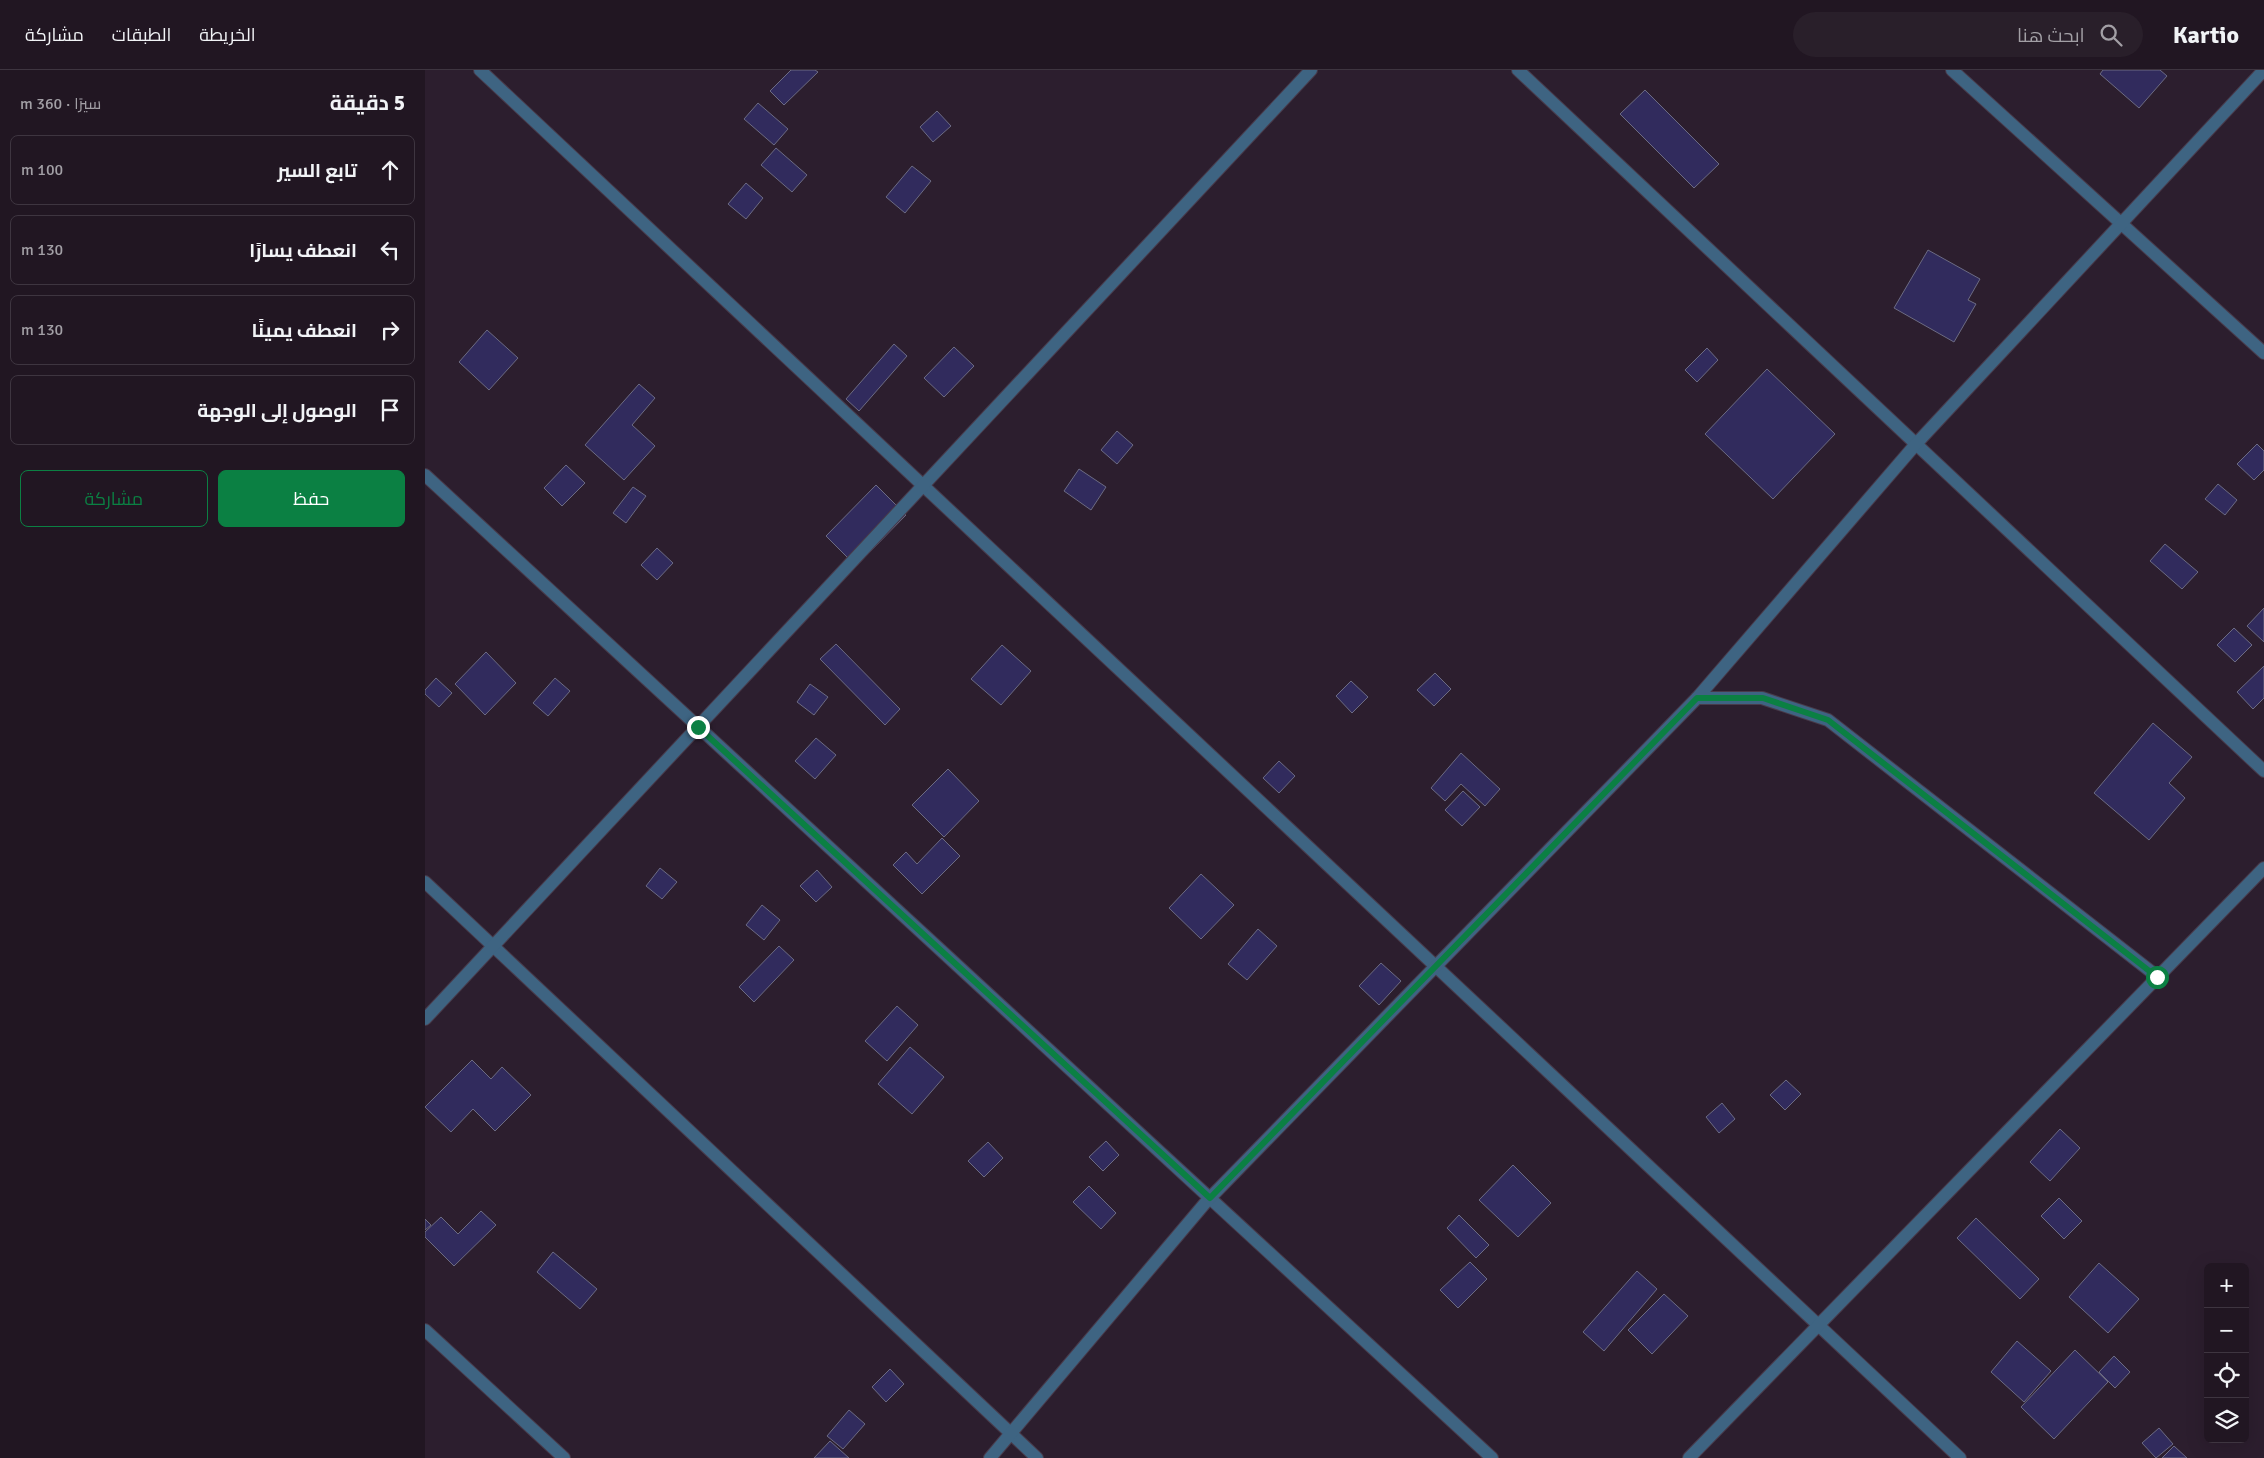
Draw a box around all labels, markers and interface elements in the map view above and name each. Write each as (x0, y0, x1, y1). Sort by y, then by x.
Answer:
search box (1793, 12, 2143, 57)
text: Kartio (2173, 20, 2239, 50)
icon: search (2097, 21, 2125, 49)
text: مشاركة (25, 24, 84, 46)
text: الطبقات (112, 24, 171, 46)
text: الخريطة (199, 24, 256, 46)
text: ابحث هنا (2017, 24, 2085, 48)
text: 5 دقيقة (330, 90, 405, 116)
text: سيرًا · 360 m (20, 94, 101, 114)
icon: ahead (376, 156, 404, 184)
text: تابع السير (277, 159, 357, 183)
text: 100 m (21, 160, 63, 180)
icon: left (376, 236, 404, 264)
text: انعطف يسارًا (249, 239, 357, 263)
text: 130 m (21, 240, 63, 260)
icon: right (376, 316, 404, 344)
text: انعطف يمينًا (252, 319, 357, 343)
text: 130 m (21, 320, 63, 340)
icon: arrive (376, 396, 404, 424)
text: الوصول إلى الوجهة (197, 399, 357, 423)
button: مشاركة (20, 470, 208, 527)
button: حفظ (218, 470, 405, 527)
route end (687, 716, 710, 739)
route start (2146, 966, 2169, 989)
map controls (2204, 1263, 2249, 1443)
button: + (2204, 1263, 2249, 1308)
button: − (2204, 1308, 2249, 1353)
button: locate (2204, 1353, 2249, 1398)
button: layers (2204, 1398, 2249, 1443)

